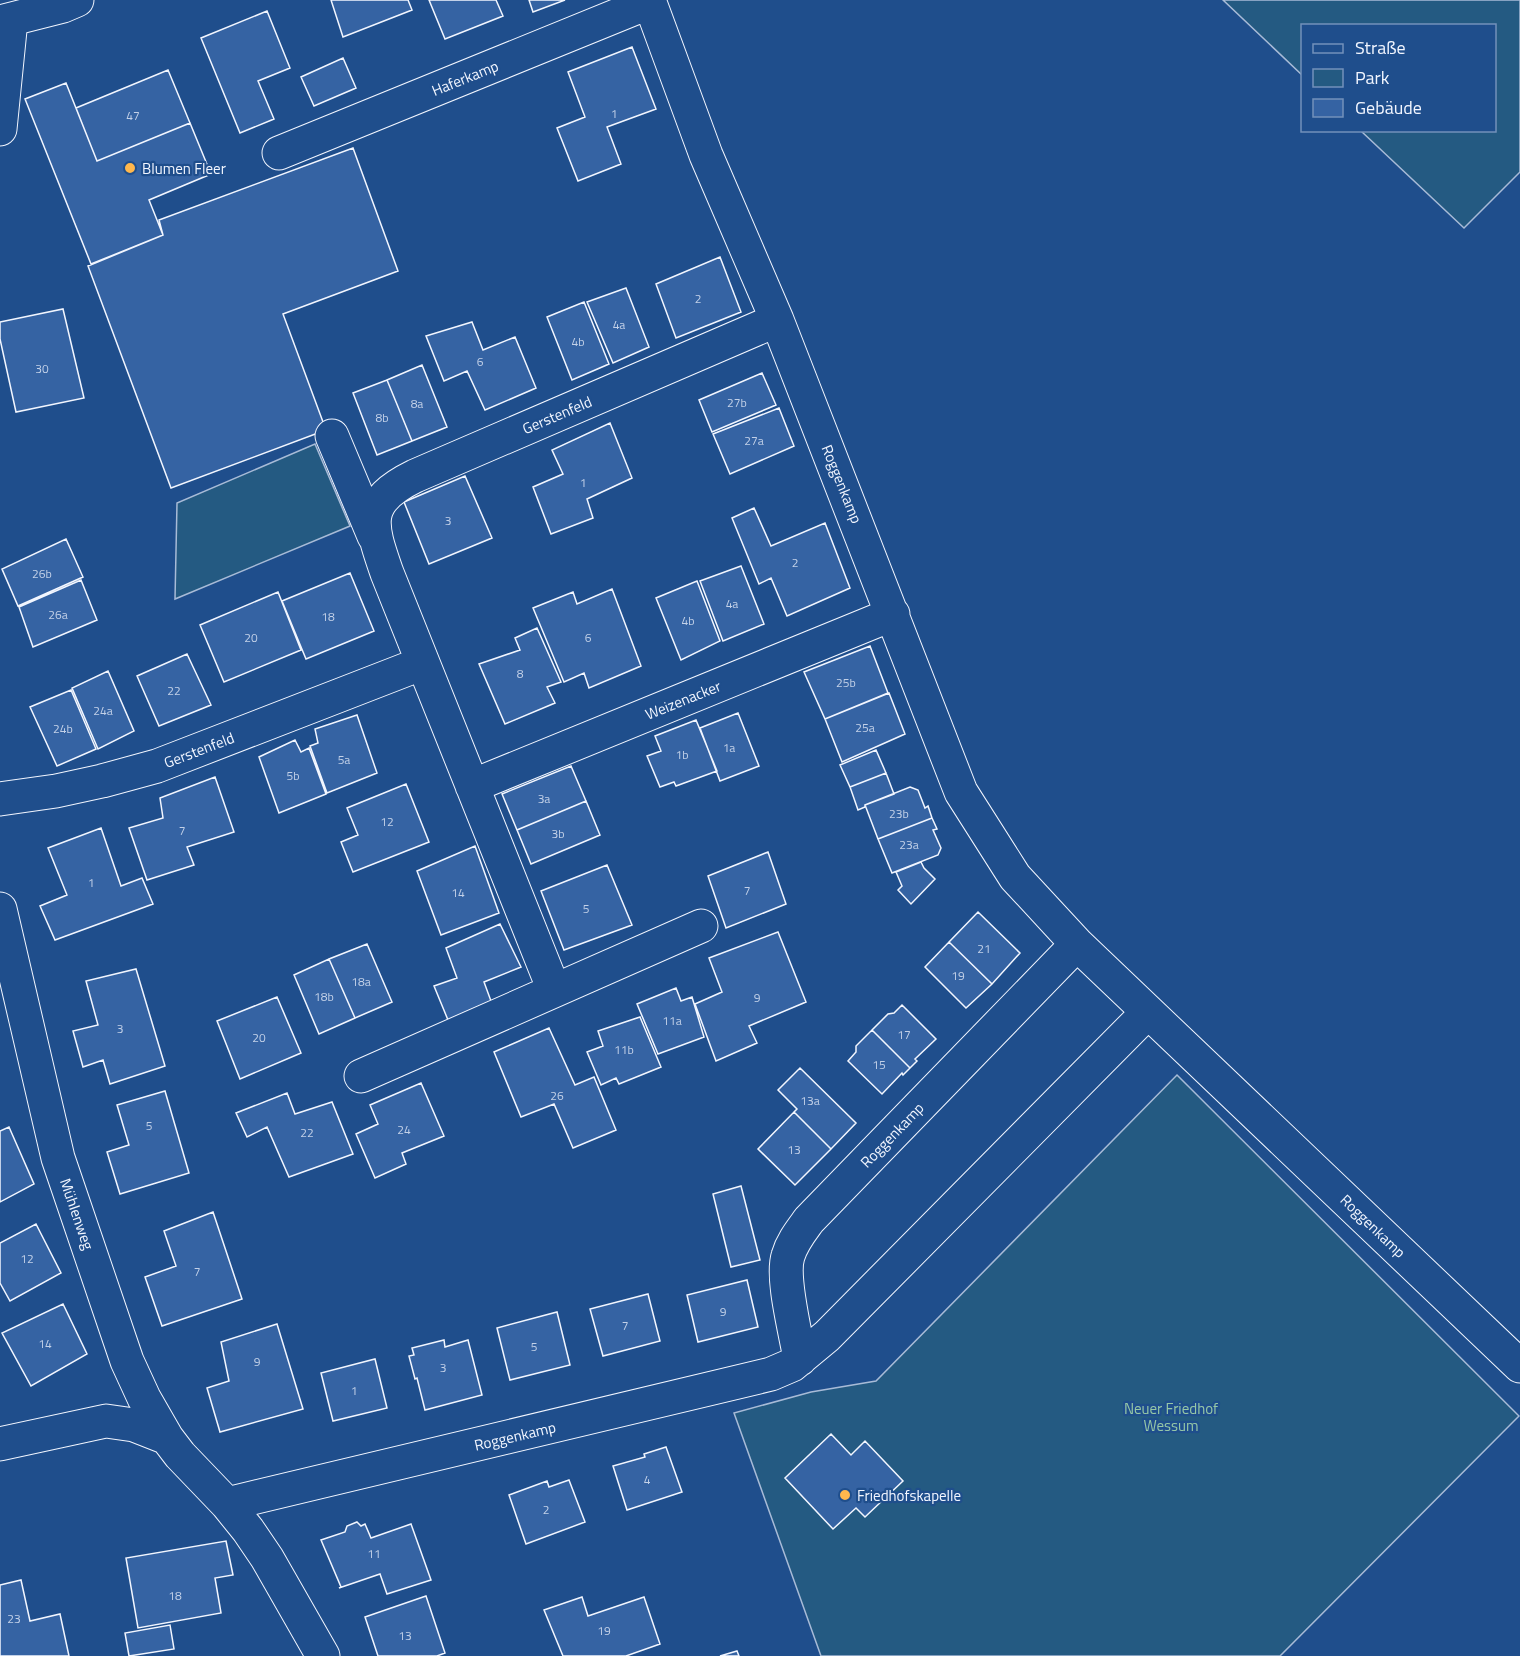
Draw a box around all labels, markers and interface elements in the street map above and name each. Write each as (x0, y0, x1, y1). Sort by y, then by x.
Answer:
legend (1301, 24, 1496, 132)
text: Straße (1355, 34, 1406, 61)
street label: Haferkamp (428, 54, 502, 102)
text: Park (1355, 64, 1390, 91)
text: Gebäude (1355, 94, 1422, 121)
house number: 1 (611, 104, 617, 123)
house number: 47 (126, 106, 140, 125)
place label: Blumen Fleer (142, 157, 226, 180)
marker: Blumen Fleer (123, 161, 137, 175)
house number: 2 (695, 289, 701, 308)
house number: 4a (613, 315, 625, 334)
house number: 4b (571, 332, 585, 351)
house number: 6 (477, 352, 484, 371)
house number: 30 (35, 359, 49, 378)
street label: Gerstenfeld (519, 390, 595, 440)
house number: 27b (727, 393, 747, 412)
house number: 8a (411, 394, 423, 413)
house number: 8b (375, 408, 389, 427)
house number: 27a (744, 431, 764, 450)
street label: Roggenkamp (816, 441, 868, 527)
house number: 1 (580, 473, 586, 492)
house number: 3 (445, 511, 451, 530)
house number: 2 (792, 553, 798, 572)
house number: 26b (32, 564, 52, 583)
house number: 4a (726, 594, 738, 613)
house number: 26a (48, 605, 68, 624)
house number: 18 (321, 607, 335, 626)
house number: 4b (681, 611, 695, 630)
house number: 20 (244, 628, 258, 647)
house number: 6 (585, 628, 592, 647)
house number: 8 (517, 664, 524, 683)
house number: 25b (836, 673, 856, 692)
street label: Weizenacker (642, 674, 724, 726)
house number: 22 (167, 681, 181, 700)
house number: 24a (93, 701, 113, 720)
house number: 25a (855, 718, 875, 737)
house number: 24b (53, 719, 73, 738)
street label: Gerstenfeld (160, 726, 238, 774)
house number: 1a (723, 738, 735, 757)
house number: 1b (675, 745, 689, 764)
house number: 5a (338, 750, 350, 769)
house number: 5b (286, 766, 300, 785)
house number: 3a (538, 789, 550, 808)
house number: 23b (889, 804, 909, 823)
house number: 12 (380, 812, 394, 831)
house number: 7 (179, 821, 185, 840)
house number: 3b (551, 824, 565, 843)
house number: 23a (899, 835, 919, 854)
house number: 1 (88, 873, 94, 892)
house number: 7 (744, 881, 750, 900)
house number: 14 (451, 883, 465, 902)
house number: 5 (583, 899, 590, 918)
house number: 21 (977, 939, 991, 958)
house number: 19 (951, 966, 965, 985)
house number: 18a (351, 972, 371, 991)
house number: 18b (314, 987, 334, 1006)
house number: 9 (754, 988, 761, 1007)
house number: 11a (662, 1011, 682, 1030)
house number: 3 (117, 1019, 123, 1038)
house number: 17 (897, 1025, 911, 1044)
house number: 20 (252, 1028, 266, 1047)
house number: 11b (614, 1040, 634, 1059)
house number: 15 (872, 1055, 886, 1074)
house number: 26 (550, 1086, 564, 1105)
house number: 13a (800, 1091, 820, 1110)
street label: Roggenkamp (855, 1097, 929, 1173)
house number: 5 (146, 1116, 153, 1135)
house number: 24 (397, 1120, 411, 1139)
house number: 22 (300, 1123, 314, 1142)
house number: 13 (787, 1140, 801, 1159)
street label: Mühlenweg (54, 1175, 100, 1253)
street label: Roggenkamp (1335, 1189, 1411, 1263)
house number: 12 (20, 1249, 34, 1268)
house number: 7 (194, 1262, 200, 1281)
house number: 9 (720, 1302, 727, 1321)
house number: 7 (622, 1316, 628, 1335)
house number: 14 (38, 1334, 52, 1353)
house number: 5 (531, 1337, 538, 1356)
house number: 9 (254, 1352, 261, 1371)
house number: 3 (440, 1358, 446, 1377)
house number: 1 (351, 1381, 357, 1400)
park label: Neuer Friedhof Wessum (1124, 1397, 1218, 1437)
street label: Roggenkamp (472, 1415, 558, 1457)
house number: 4 (644, 1470, 651, 1489)
place label: Friedhofskapelle (857, 1484, 961, 1507)
marker: Friedhofskapelle (838, 1488, 852, 1502)
house number: 2 (543, 1500, 549, 1519)
house number: 11 (367, 1544, 381, 1563)
house number: 18 (168, 1586, 182, 1605)
house number: 23 (7, 1609, 21, 1628)
house number: 19 (597, 1621, 611, 1640)
house number: 13 (398, 1626, 412, 1645)

